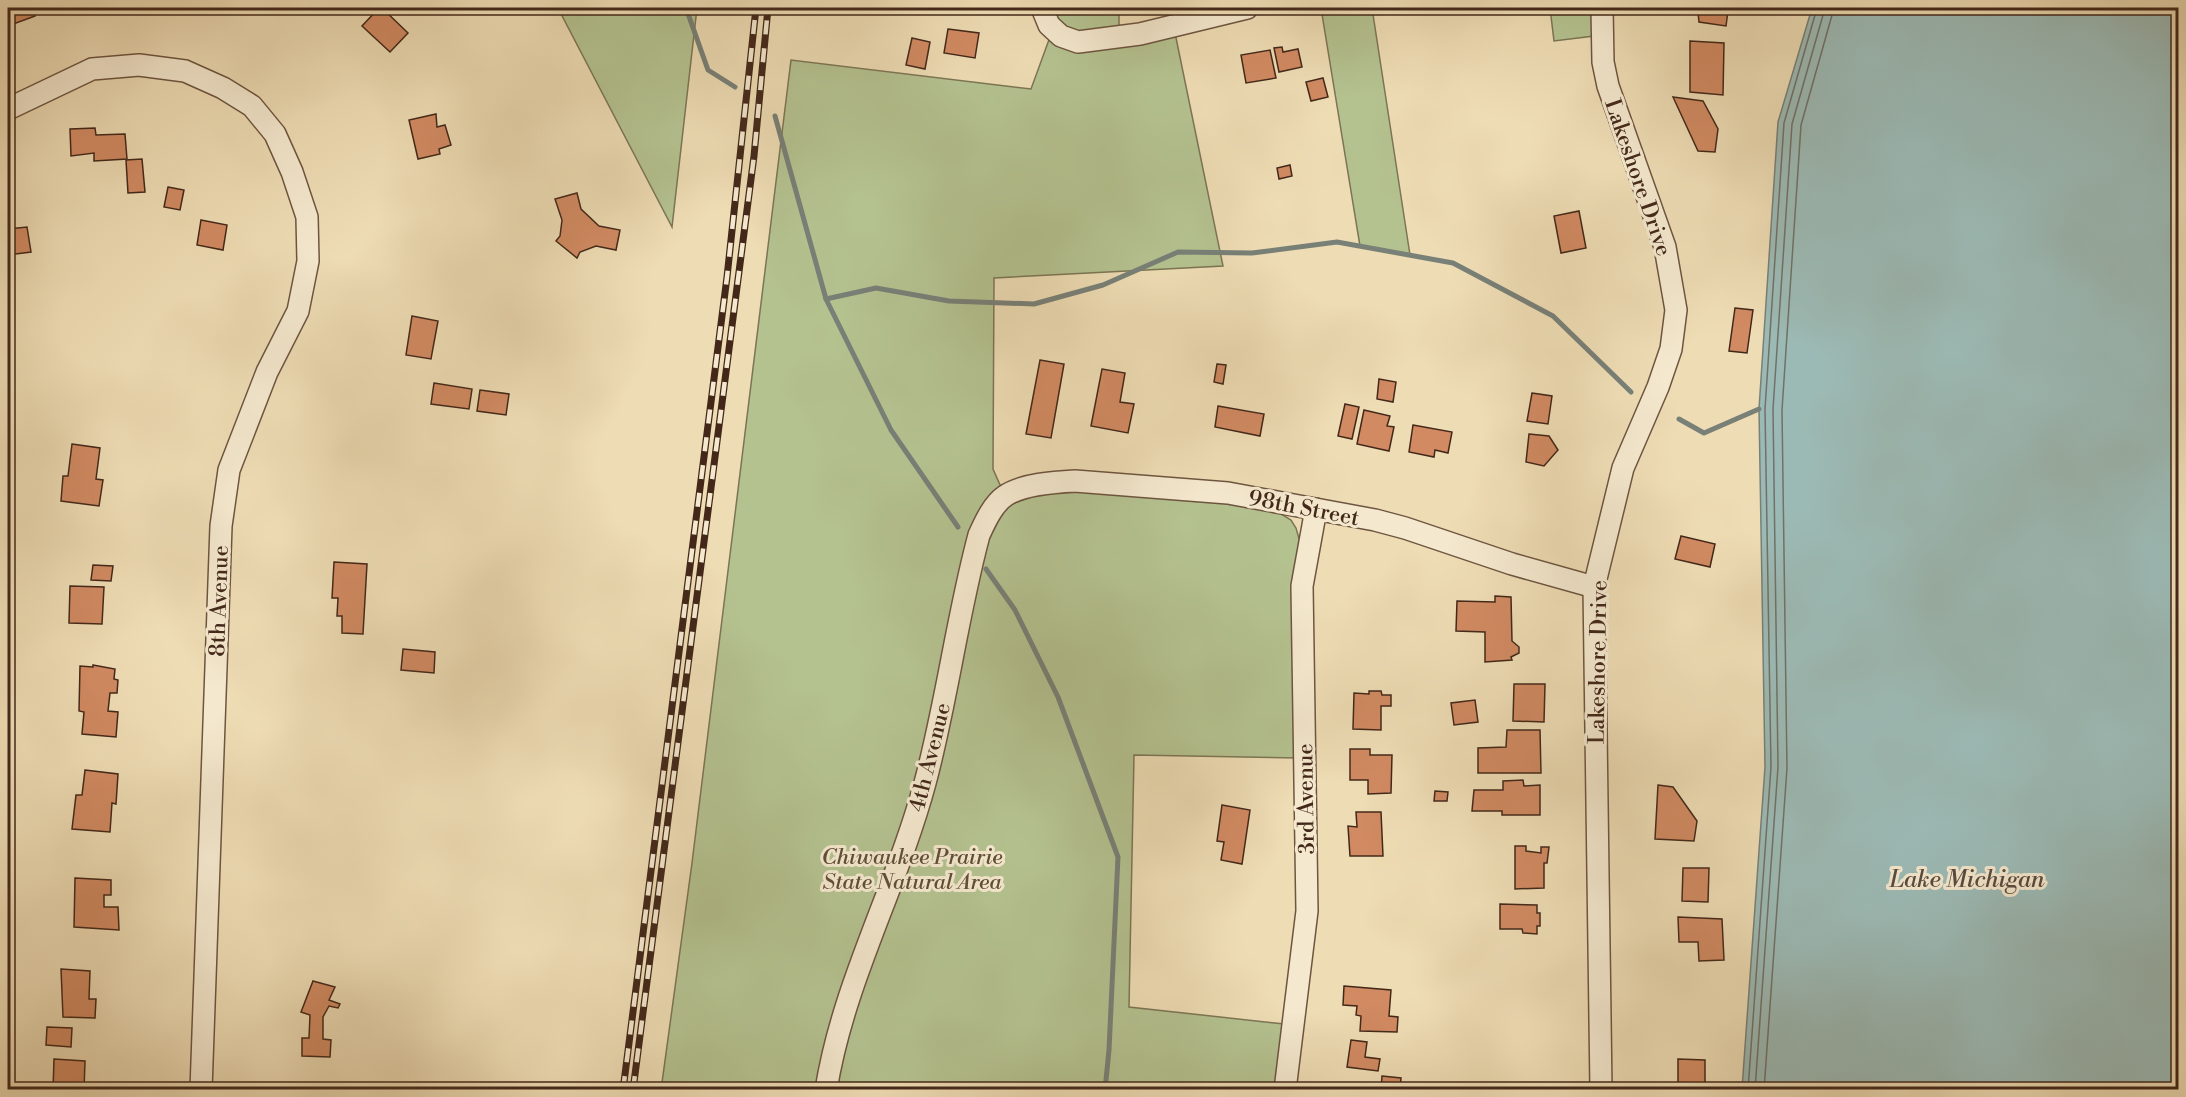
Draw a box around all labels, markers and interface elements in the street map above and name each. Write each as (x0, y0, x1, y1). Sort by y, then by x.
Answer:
street label: Lakeshore Drive (1598, 95, 1677, 260)
street label: 98th Street (1246, 485, 1362, 532)
street label: 8th Avenue (204, 545, 235, 657)
street label: Lakeshore Drive (1584, 580, 1613, 744)
street label: 4th Avenue (904, 700, 957, 815)
street label: 3rd Avenue (1292, 743, 1321, 855)
park label: Chiwaukee Prairie State Natural Area (821, 844, 1003, 896)
water label: Lake Michigan (1888, 865, 2045, 895)

